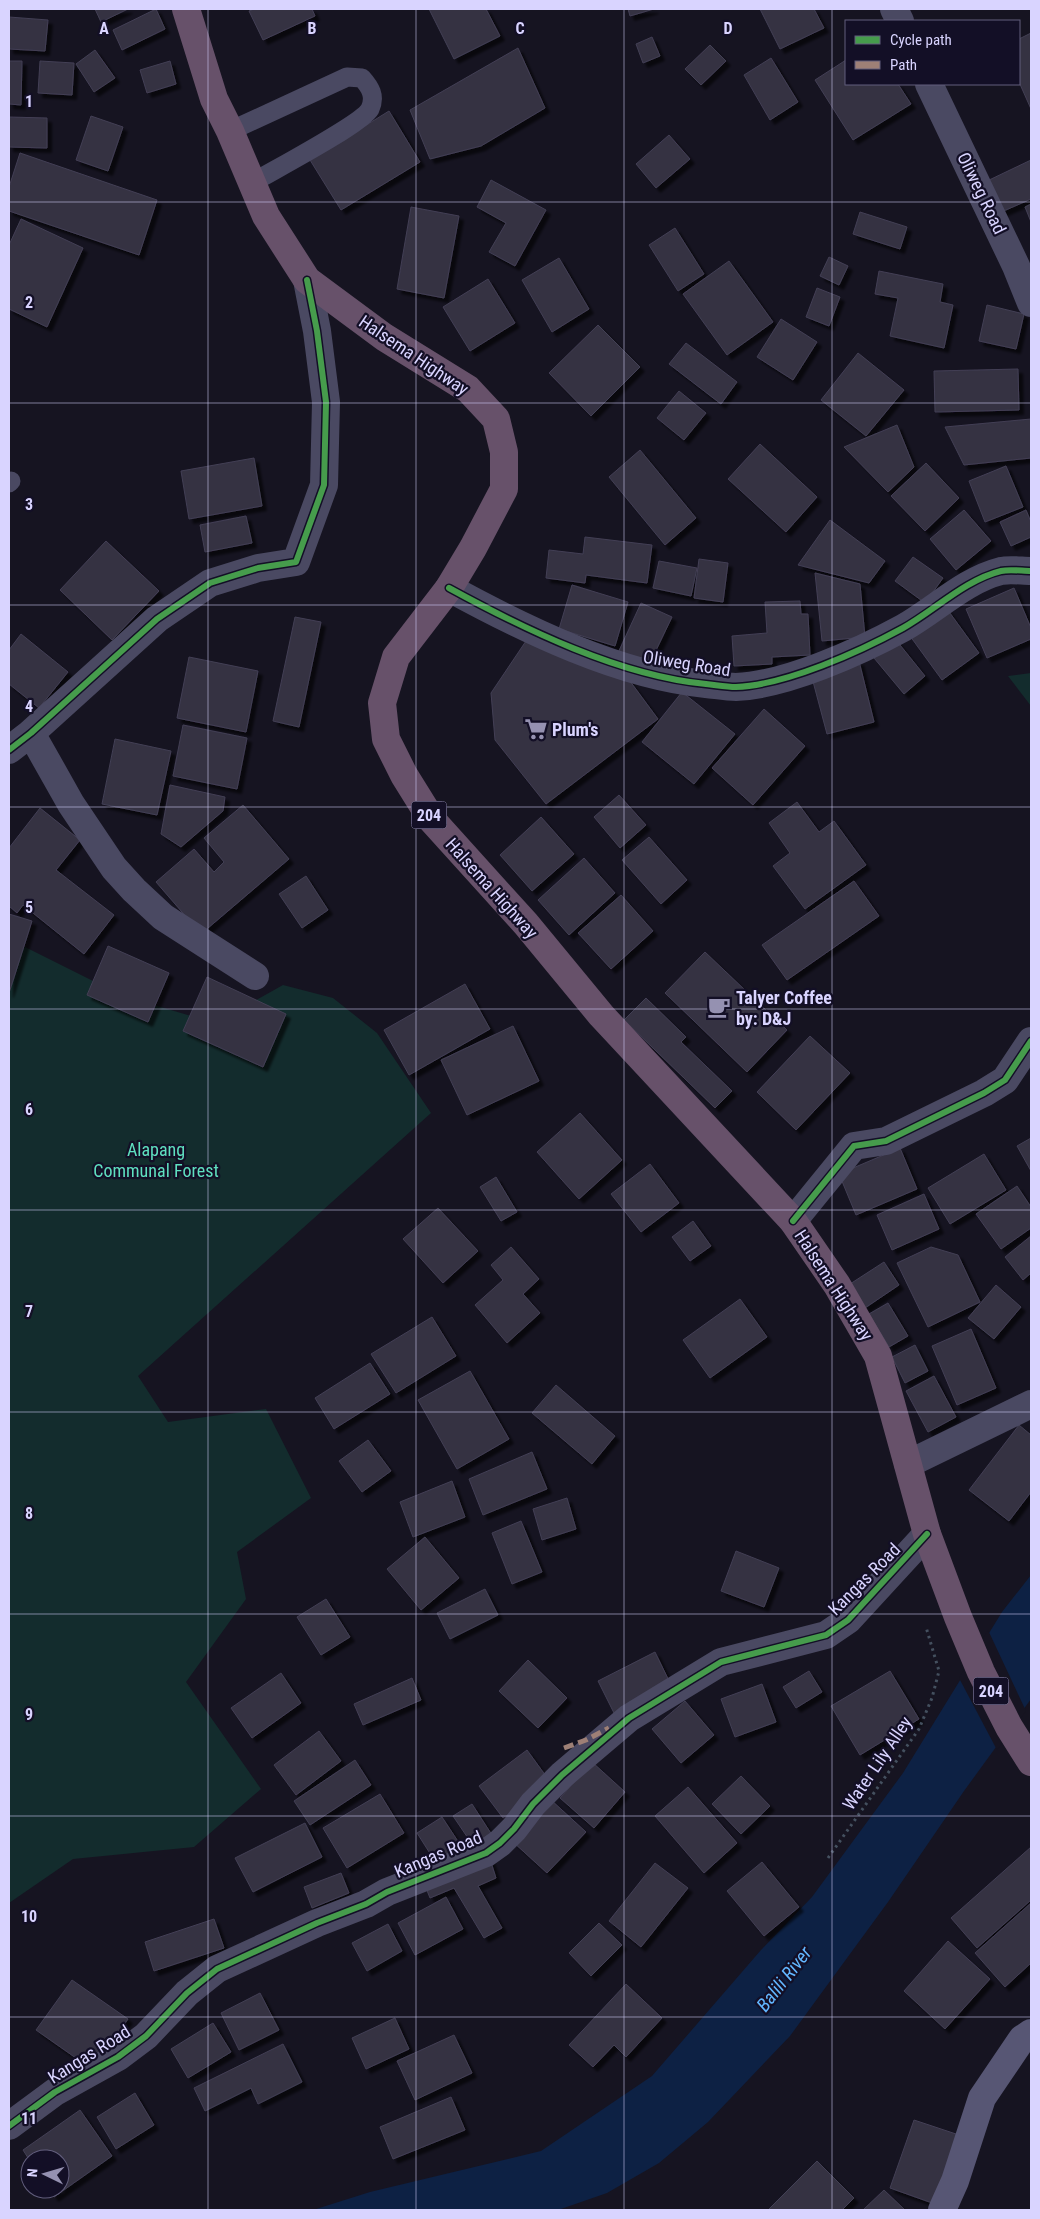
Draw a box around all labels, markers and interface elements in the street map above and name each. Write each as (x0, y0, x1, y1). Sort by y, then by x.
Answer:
text: A (99, 19, 109, 38)
text: B (308, 19, 317, 38)
text: C (515, 19, 525, 38)
text: D (723, 19, 733, 38)
legend (845, 20, 1020, 85)
text: Cycle path (890, 31, 952, 49)
text: Path (890, 56, 917, 74)
text: 1 (25, 92, 33, 111)
street label: Oliweg Road (953, 149, 1011, 237)
text: 2 (25, 293, 33, 312)
street label: Halsema Highway (355, 311, 473, 400)
text: 3 (25, 495, 33, 514)
street label: Oliweg Road (642, 646, 732, 680)
text: 4 (25, 697, 33, 716)
supermarket icon: Plum's (523, 716, 549, 742)
place label: Plum's (552, 719, 599, 740)
road number: 204 (412, 802, 446, 828)
street label: Halsema Highway (442, 834, 543, 943)
text: 5 (25, 898, 33, 917)
place label: Talyer Coffee by: D&J (736, 987, 832, 1029)
cafe icon: Talyer Coffee by: D&J (706, 994, 732, 1020)
text: 6 (25, 1100, 33, 1119)
park label: Alapang Communal Forest (93, 1139, 219, 1181)
street label: Halsema Highway (790, 1226, 878, 1345)
text: 7 (25, 1302, 33, 1321)
text: 8 (25, 1504, 33, 1523)
street label: Kangas Road (824, 1539, 904, 1619)
road number: 204 (974, 1678, 1008, 1704)
text: 9 (25, 1705, 33, 1724)
street label: Water Lily Alley (838, 1712, 916, 1814)
street label: Kangas Road (391, 1826, 485, 1882)
text: 10 (21, 1907, 37, 1926)
water label: Balili River (751, 1942, 817, 2016)
street label: Kangas Road (44, 2020, 134, 2088)
text: 11 (21, 2109, 37, 2128)
north arrow (20, 2149, 70, 2199)
text: N (24, 2168, 40, 2178)

